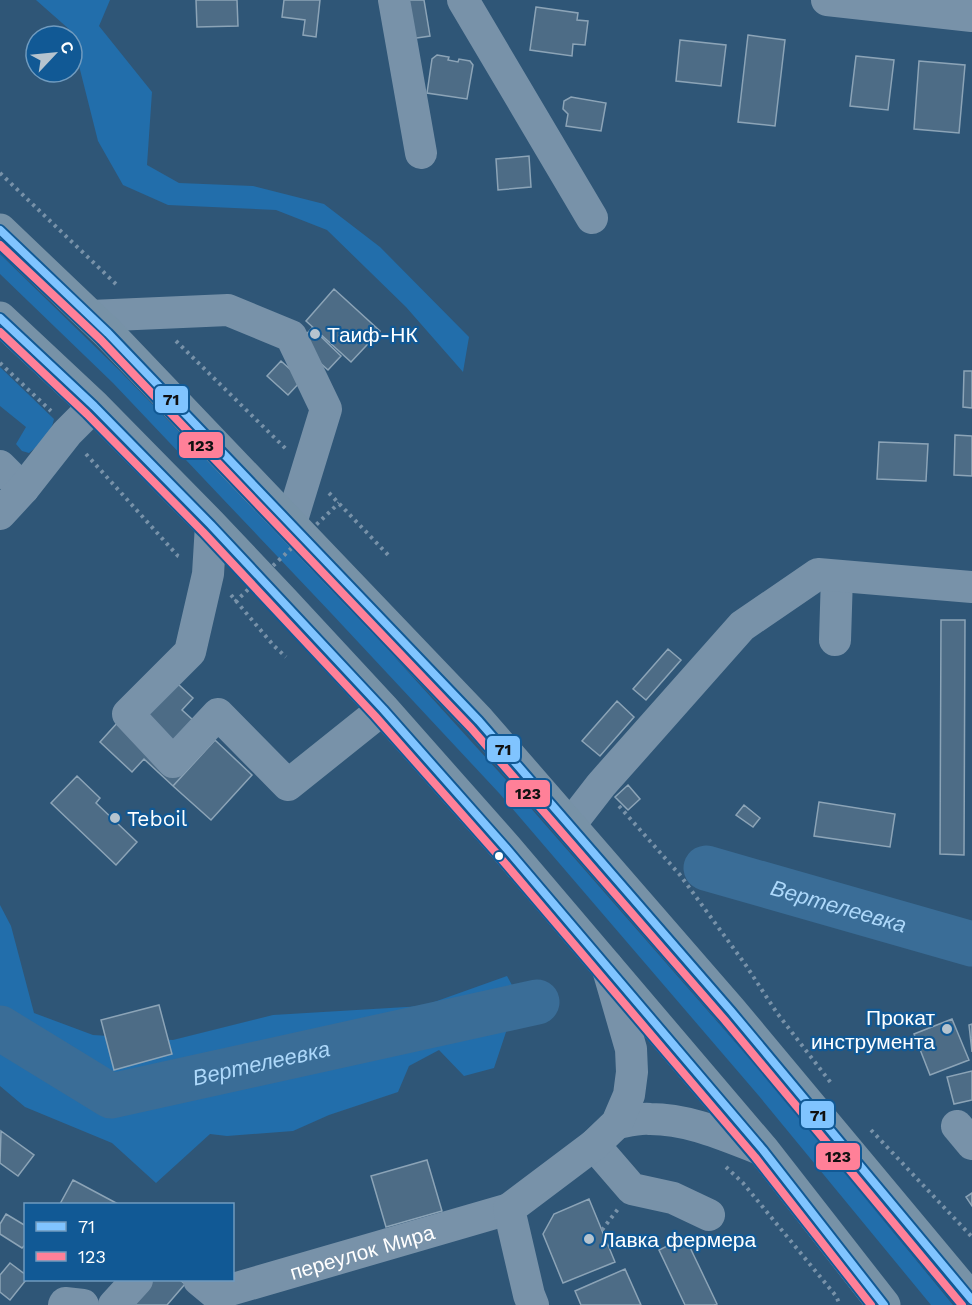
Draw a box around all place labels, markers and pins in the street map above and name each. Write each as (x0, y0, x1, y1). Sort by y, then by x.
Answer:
place label: Таиф-НК (327, 322, 418, 347)
marker: Таиф-НК (308, 327, 322, 341)
place label: Teboil (127, 806, 188, 831)
marker: Teboil (108, 811, 122, 825)
unlabelled marker (493, 850, 505, 862)
place label: Прокат инструмента (811, 1005, 935, 1054)
marker: Прокат инструмента (940, 1022, 954, 1036)
place label: Лавка фермера (601, 1227, 757, 1252)
marker: Лавка фермера (582, 1232, 596, 1246)

